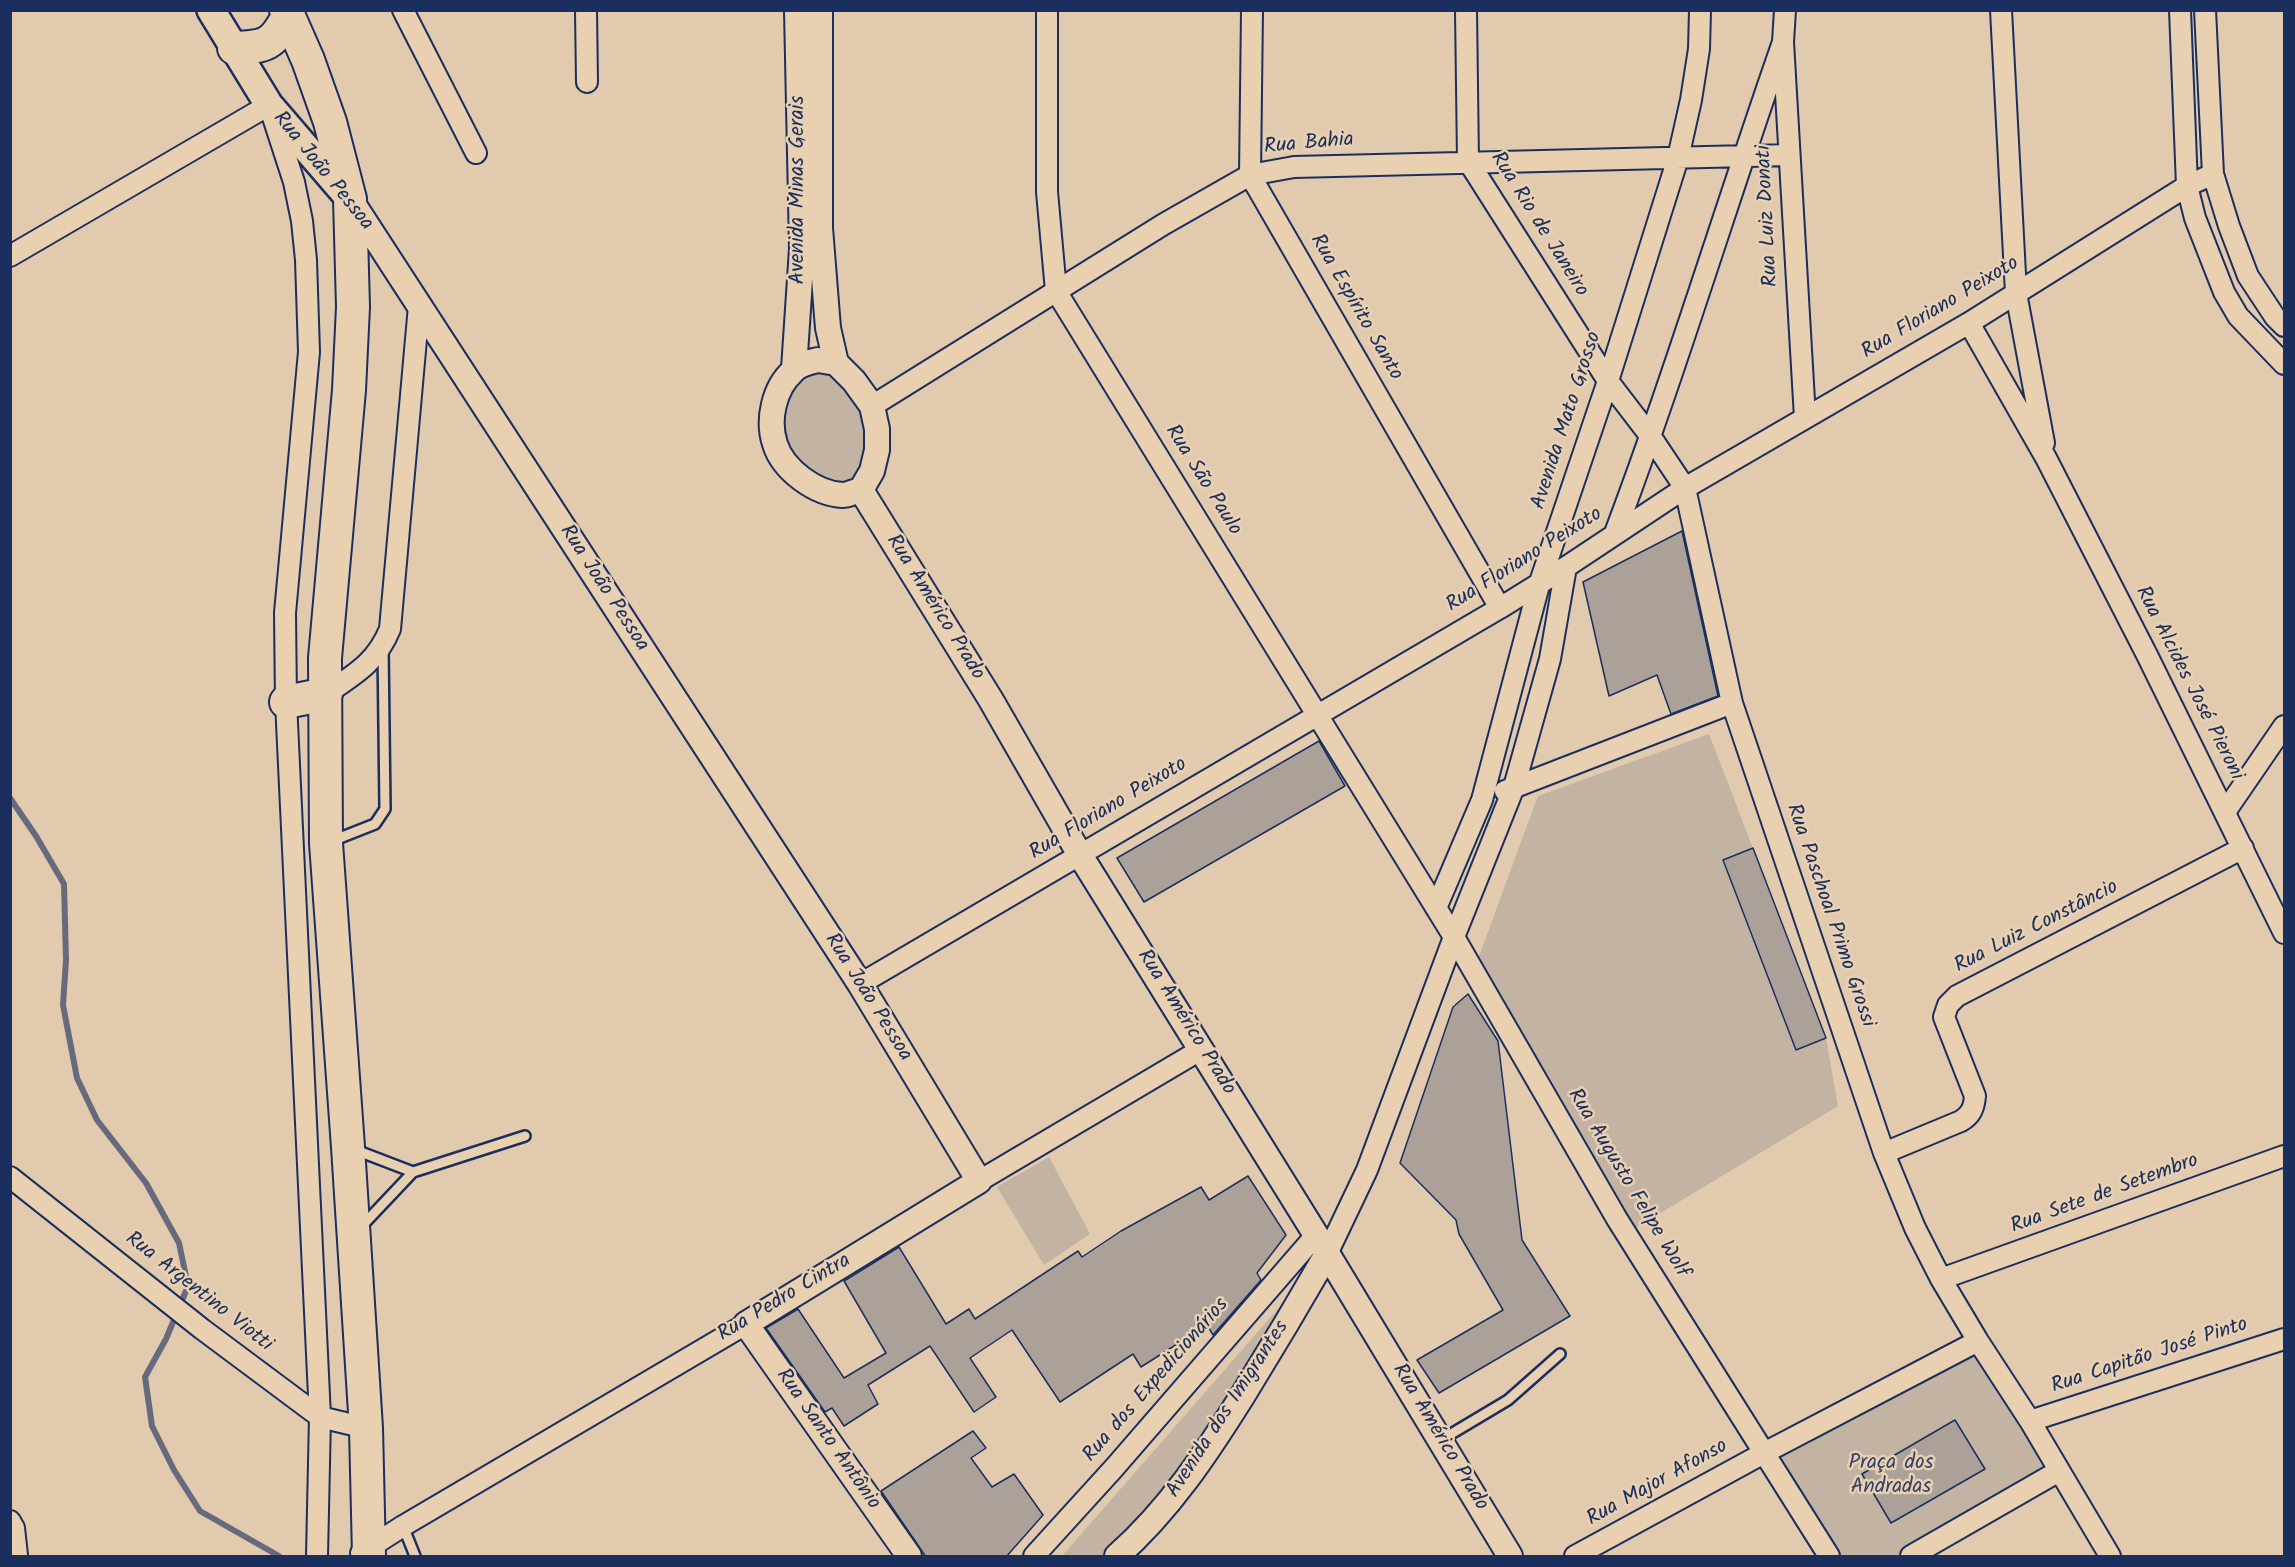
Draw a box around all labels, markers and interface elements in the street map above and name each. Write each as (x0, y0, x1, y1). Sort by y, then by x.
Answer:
street label: Avenida Minas Gerais (786, 95, 812, 285)
street label: Rua João Pessoa (266, 107, 378, 237)
street label: Rua Bahia (1263, 129, 1355, 161)
street label: Rua Luiz Donati (1753, 144, 1785, 288)
street label: Rua Rio de Janeiro (1483, 148, 1593, 302)
street label: Rua Espírito Santo (1303, 230, 1407, 386)
street label: Rua Floriano Peixoto (1858, 252, 2024, 366)
street label: Avenida Mato Grosso (1527, 329, 1609, 513)
street label: Rua São Paulo (1158, 421, 1246, 541)
street label: Rua Floriano Peixoto (1442, 503, 1608, 619)
street label: Rua João Pessoa (553, 521, 653, 657)
street label: Rua Américo Prado (879, 531, 989, 685)
street label: Rua Alcides José Pieroni (2128, 583, 2248, 785)
street label: Rua Floriano Peixoto (1026, 753, 1192, 867)
street label: Rua Paschoal Primo Grossi (1779, 801, 1879, 1031)
street label: Rua Luiz Constâncio (1951, 876, 2123, 980)
street label: Rua João Pessoa (818, 929, 916, 1067)
street label: Rua Américo Prado (1130, 946, 1240, 1100)
street label: Rua Augusto Felipe Wolf (1561, 1085, 1693, 1283)
street label: Rua Sete de Setembro (2008, 1149, 2202, 1241)
street label: Rua Argentino Viotti (119, 1228, 277, 1358)
street label: Rua Pedro Cintra (714, 1249, 856, 1349)
street label: Rua dos Expedicionários (1079, 1294, 1235, 1468)
street label: Rua Capitão José Pinto (2049, 1313, 2251, 1401)
street label: Avenida dos Imigrantes (1162, 1317, 1296, 1503)
street label: Rua Américo Prado (1385, 1360, 1493, 1516)
street label: Rua Santo Antônio (769, 1365, 885, 1515)
street label: Rua Major Afonso (1583, 1435, 1733, 1533)
park label: Praça dos Andradas (1849, 1451, 1933, 1501)

